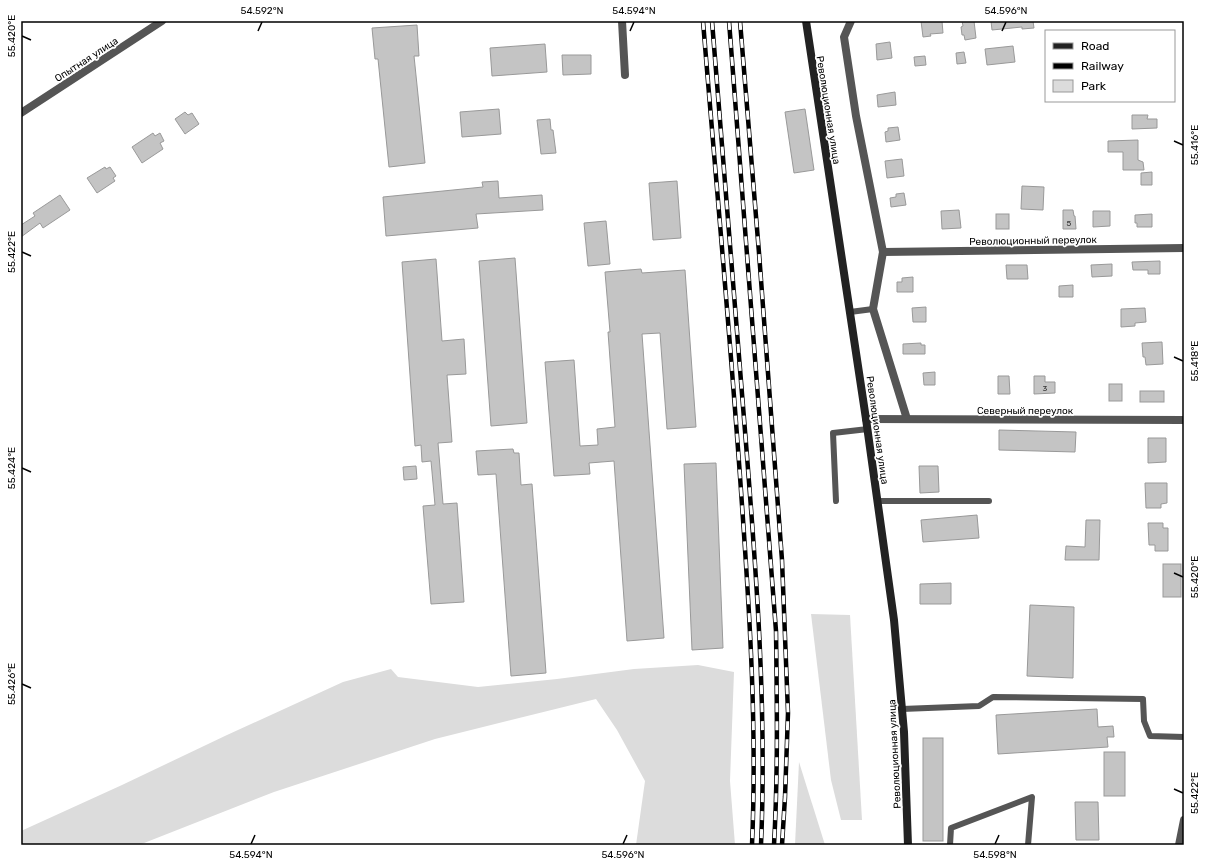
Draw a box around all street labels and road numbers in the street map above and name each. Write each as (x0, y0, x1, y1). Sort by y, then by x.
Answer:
street label: Опытная улица (53, 35, 120, 85)
street label: Революционная улица (814, 55, 842, 165)
street label: Революционный переулок (969, 234, 1098, 248)
street label: Революционная улица (863, 375, 891, 485)
street label: Северный переулок (977, 405, 1074, 417)
street label: Революционная улица (886, 699, 904, 809)

